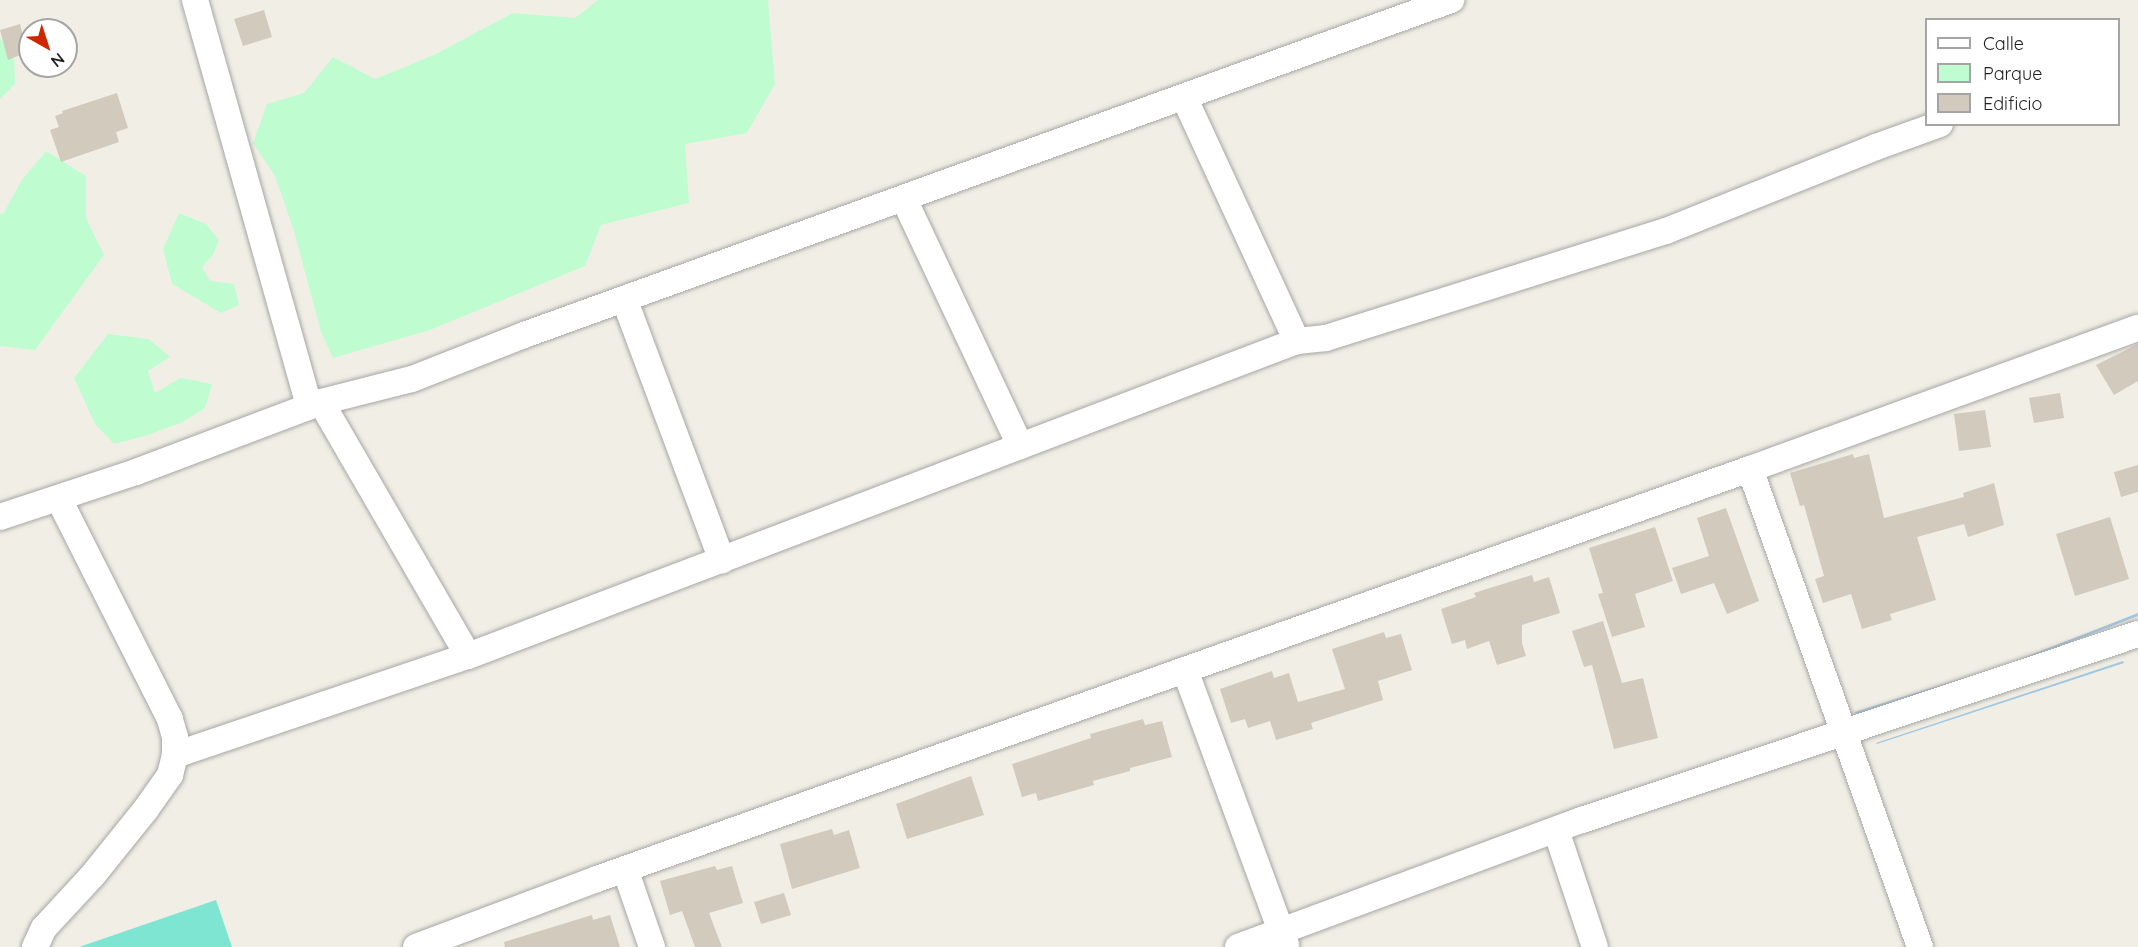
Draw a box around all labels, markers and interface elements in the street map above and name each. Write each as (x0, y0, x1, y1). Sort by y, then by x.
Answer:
north arrow (18, 18, 78, 78)
legend (1925, 18, 2120, 126)
text: Calle (1983, 32, 2024, 55)
text: N (47, 49, 69, 72)
text: Parque (1983, 62, 2042, 85)
text: Edificio (1983, 92, 2042, 115)

